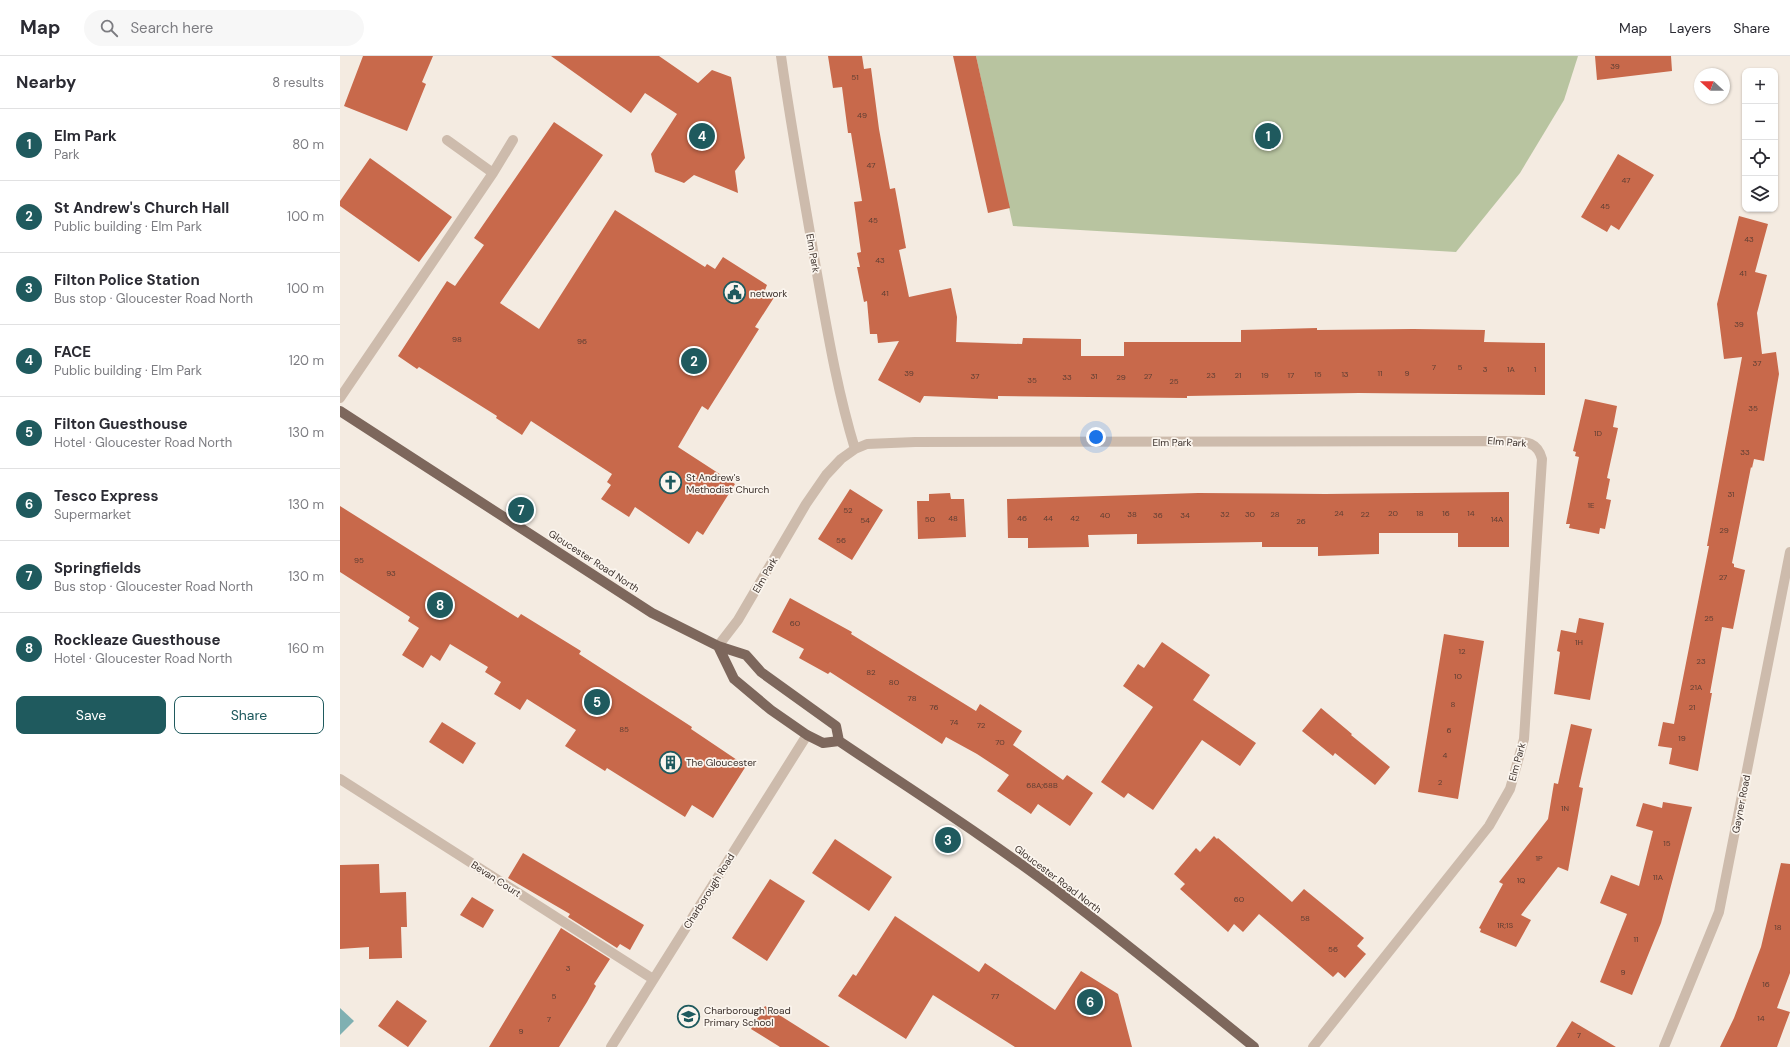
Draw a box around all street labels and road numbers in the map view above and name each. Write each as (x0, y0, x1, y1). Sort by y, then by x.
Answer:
street label: Elm Park (803, 233, 823, 273)
street label: Elm Park (1487, 434, 1527, 450)
street label: Elm Park (1152, 436, 1192, 449)
street label: Gloucester Road North (546, 527, 642, 595)
street label: Elm Park (750, 555, 780, 595)
street label: Elm Park (1506, 741, 1528, 783)
street label: Gayner Road (1729, 774, 1753, 834)
street label: Gloucester Road North (1012, 842, 1104, 916)
street label: Charborough Road (681, 851, 737, 931)
street label: Bevan Court (469, 858, 523, 900)

